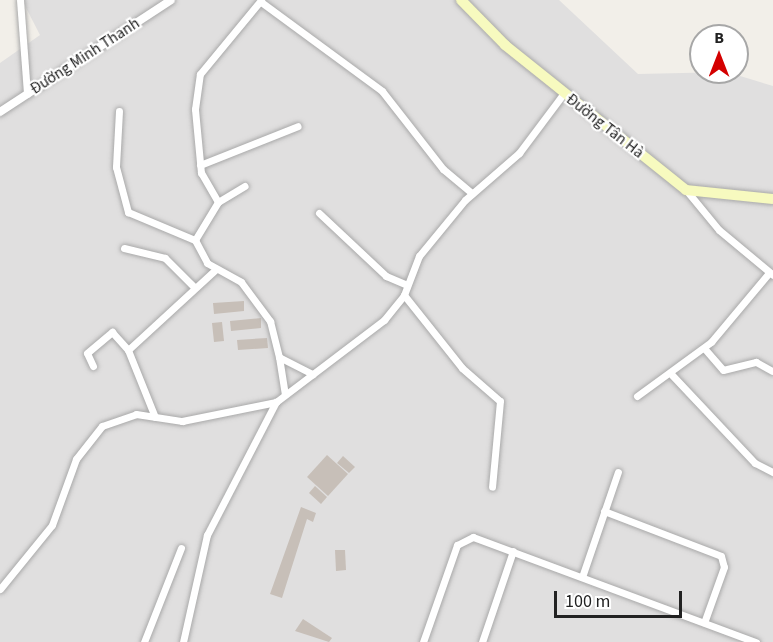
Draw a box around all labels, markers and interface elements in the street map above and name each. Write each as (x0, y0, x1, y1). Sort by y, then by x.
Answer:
street label: Đường Minh Thanh (27, 13, 143, 99)
north arrow (689, 24, 749, 84)
text: B (714, 27, 724, 49)
street label: Đường Tân Hà (562, 90, 648, 162)
scale bar (557, 579, 684, 617)
text: 100 m (565, 589, 610, 614)

